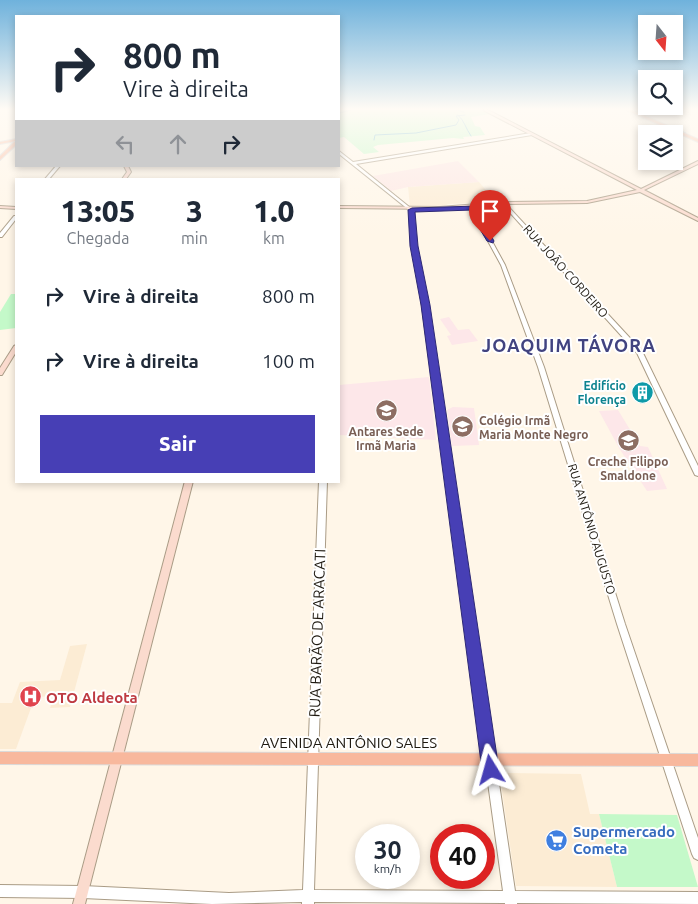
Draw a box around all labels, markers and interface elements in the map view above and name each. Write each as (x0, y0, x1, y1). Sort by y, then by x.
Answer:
north arrow (638, 15, 682, 60)
map controls (638, 15, 683, 170)
icon: right (40, 35, 105, 100)
text: 800 m (123, 35, 221, 75)
button: search (638, 70, 683, 115)
text: Vire à direita (123, 76, 249, 101)
button: layers (638, 125, 683, 170)
icon: left (111, 130, 139, 158)
icon: ahead (164, 130, 192, 158)
icon: right (217, 130, 245, 158)
pin (469, 190, 511, 241)
text: 13:05 (60, 194, 136, 228)
text: 3 (186, 194, 203, 228)
text: 1.0 (253, 194, 295, 228)
icon: arrive (476, 197, 504, 225)
street label: RUA JOÃO CORDEIRO (521, 222, 611, 320)
text: Chegada (67, 229, 129, 247)
text: min (181, 229, 208, 247)
text: km (263, 229, 285, 247)
icon: right (40, 282, 68, 310)
text: Vire à direita (83, 285, 199, 307)
text: 800 m (262, 285, 315, 307)
district label: JOAQUIM TÁVORA (482, 334, 656, 355)
icon: right (40, 347, 68, 375)
text: Vire à direita (83, 350, 199, 372)
text: 100 m (262, 350, 315, 372)
place label: Edifício Florença (577, 379, 626, 408)
building icon: Edifício Florença (630, 380, 654, 404)
school or university icon: Antares Sede Irmã Maria (374, 398, 398, 422)
place label: Colégio Irmã Maria Monte Negro (479, 414, 589, 441)
button: Sair (40, 415, 315, 473)
school or university icon: Colégio Irmã Maria Monte Negro (451, 415, 475, 439)
place label: Antares Sede Irmã Maria (348, 425, 424, 452)
school or university icon: Creche Filippo Smaldone (616, 428, 640, 452)
place label: Creche Filippo Smaldone (588, 455, 668, 482)
street label: RUA ANTÔNIO AUGUSTO (566, 462, 618, 596)
street label: RUA BARÃO DE ARACATI (306, 548, 328, 718)
hospital icon: OTO Aldeota (18, 685, 42, 709)
place label: OTO Aldeota (46, 689, 138, 706)
street label: AVENIDA ANTÔNIO SALES (261, 734, 437, 751)
position arrow (464, 743, 516, 795)
place label: Supermercado Cometa (573, 823, 675, 857)
speed limit sign: 40 (430, 824, 495, 889)
supermarket icon: Supermercado Cometa (545, 828, 569, 852)
text: 30 (373, 836, 402, 864)
text: km/h (374, 862, 401, 875)

